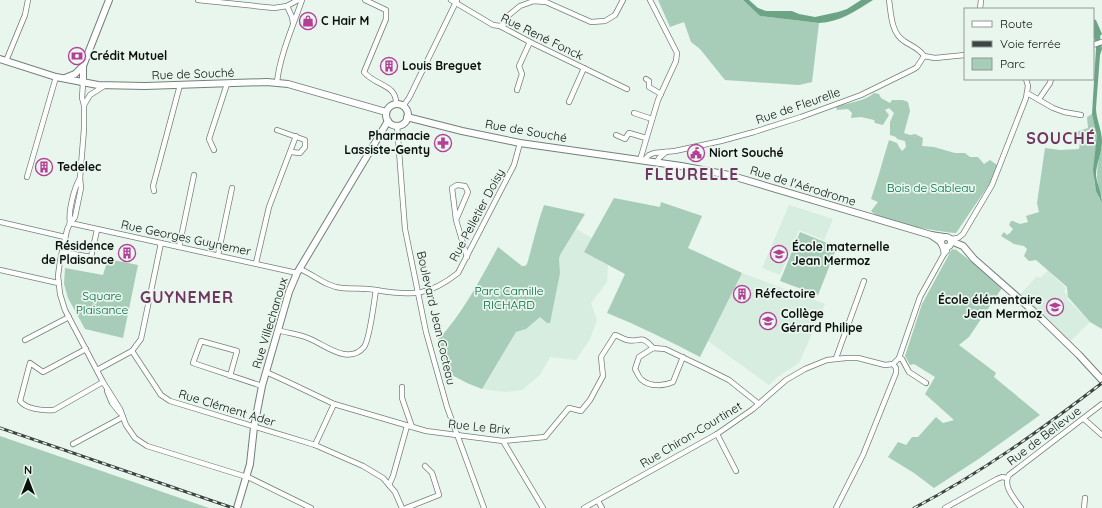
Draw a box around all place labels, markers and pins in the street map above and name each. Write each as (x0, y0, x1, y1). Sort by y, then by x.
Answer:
shop icon: C Hair M (298, 11, 318, 31)
place label: C Hair M (321, 13, 369, 28)
bank icon: Crédit Mutuel (67, 46, 87, 66)
place label: Crédit Mutuel (90, 48, 167, 63)
building icon: Louis Breguet (379, 56, 399, 76)
place label: Louis Breguet (402, 58, 482, 73)
place label: Pharmacie Lassiste-Genty (344, 128, 430, 157)
pharmacy icon: Pharmacie Lassiste-Genty (433, 133, 453, 153)
public building icon: Niort Souché (686, 143, 706, 163)
place label: Niort Souché (709, 145, 784, 160)
building icon: Tedelec (34, 157, 54, 177)
place label: Tedelec (57, 159, 101, 174)
place label: Résidence de Plaisance (41, 238, 114, 267)
place label: École maternelle Jean Mermoz (792, 239, 890, 268)
building icon: Résidence de Plaisance (117, 243, 137, 263)
school or university icon: École maternelle Jean Mermoz (769, 244, 789, 264)
building icon: Réfectoire (732, 284, 752, 304)
place label: Réfectoire (755, 286, 816, 301)
place label: École élémentaire Jean Mermoz (938, 292, 1042, 321)
school or university icon: École élémentaire Jean Mermoz (1045, 297, 1065, 317)
place label: Collège Gérard Philipe (781, 306, 863, 335)
school or university icon: Collège Gérard Philipe (758, 311, 778, 331)

